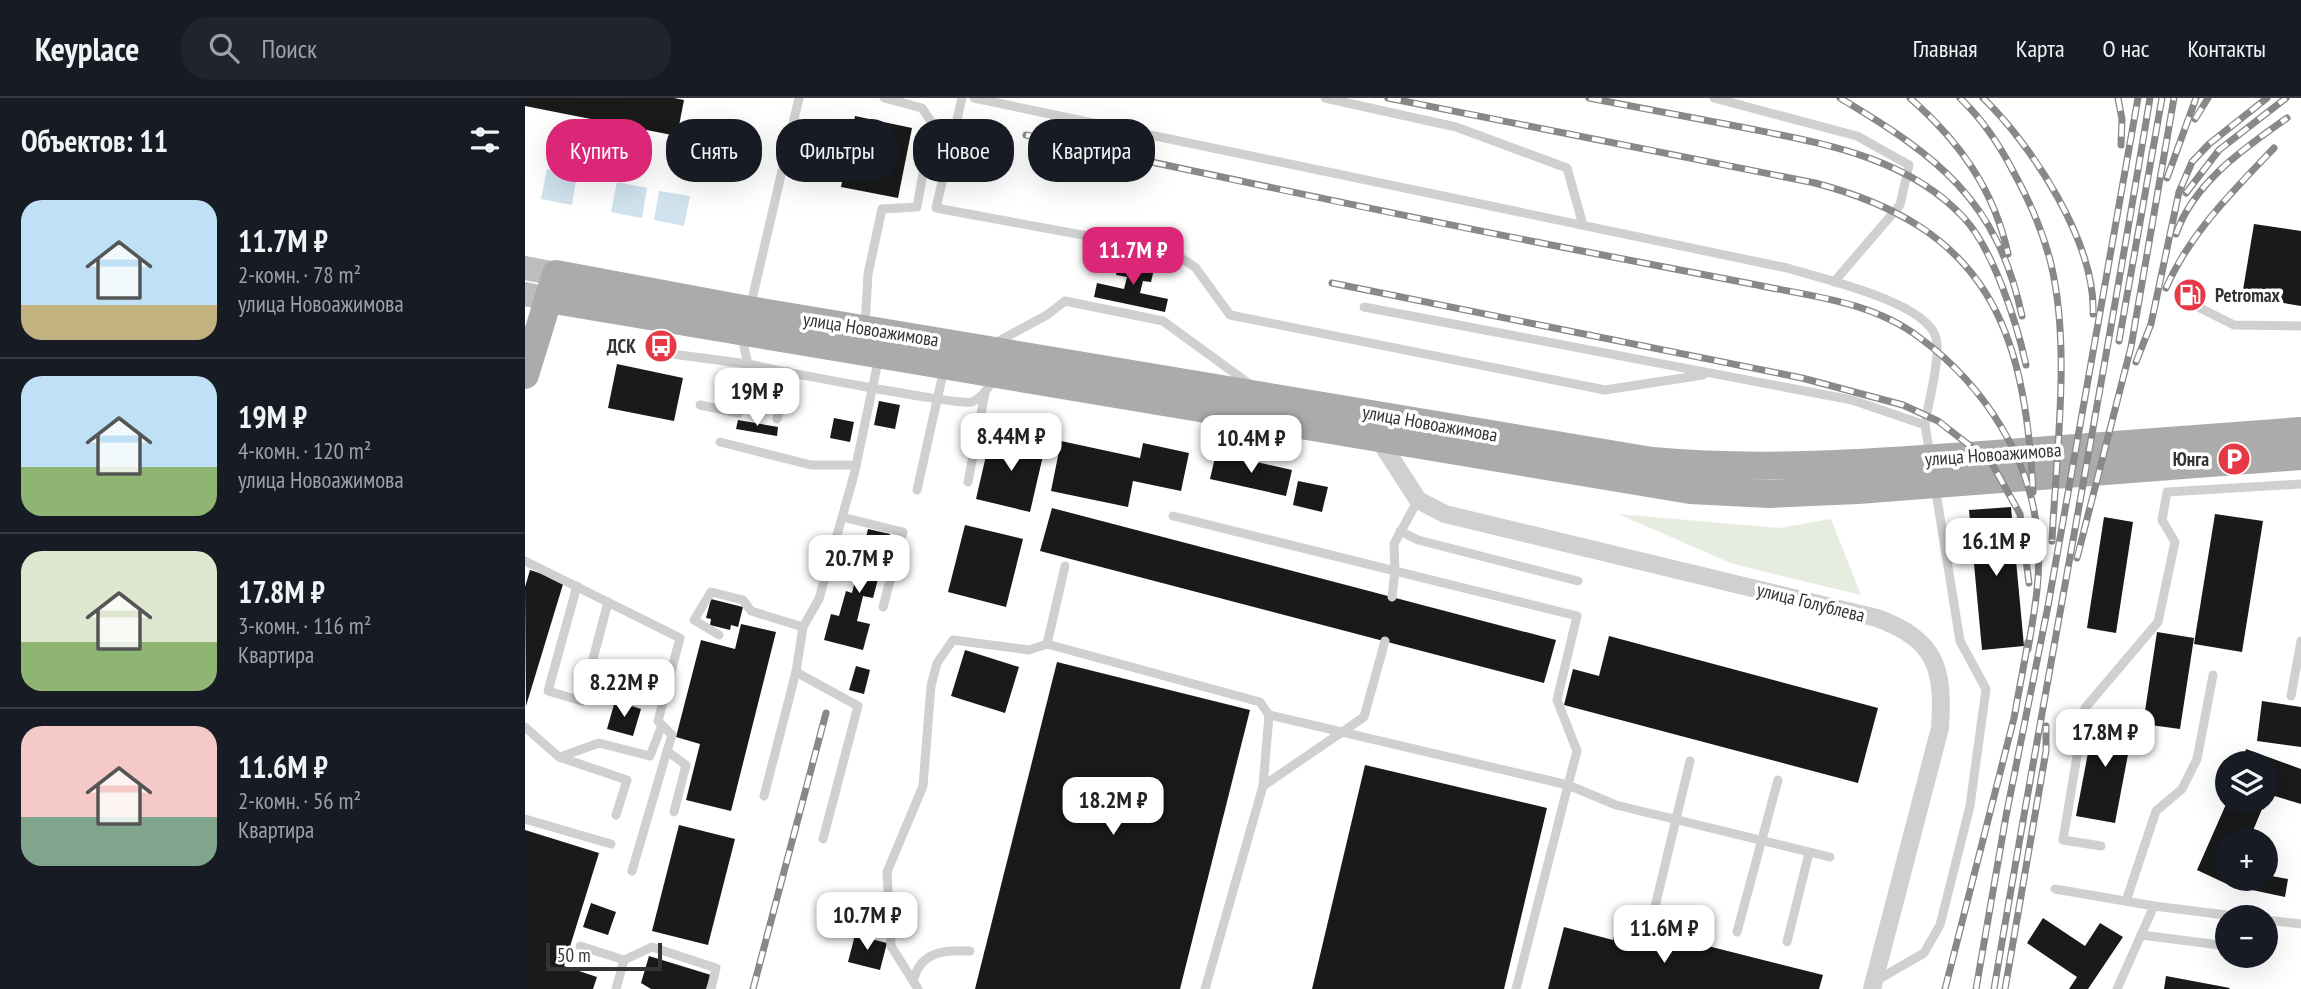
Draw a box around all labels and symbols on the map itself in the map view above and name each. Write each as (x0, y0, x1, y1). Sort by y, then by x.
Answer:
pin: 11.7M ₽ (1068, 228, 1198, 287)
fuel station icon: Petromax (2171, 276, 2209, 314)
place label: Petromax (2215, 283, 2281, 307)
street label: улица Новоажимова (802, 306, 940, 352)
bus stop icon: ДСК (642, 327, 680, 365)
place label: ДСК (607, 334, 636, 358)
pin: 19M ₽ (708, 368, 806, 428)
street label: улица Новоажимова (1361, 399, 1499, 447)
pin: 8.44M ₽ (946, 414, 1076, 473)
pin: 10.4M ₽ (1186, 416, 1316, 475)
street label: улица Новоажимова (1924, 437, 2062, 471)
parking icon: Юнга (2215, 440, 2253, 478)
place label: Юнга (2173, 447, 2209, 471)
pin: 16.1M ₽ (1931, 518, 2061, 578)
pin: 20.7M ₽ (794, 536, 924, 595)
street label: улица Голублева (1755, 577, 1867, 627)
pin: 8.22M ₽ (559, 660, 689, 719)
pin: 17.8M ₽ (2040, 710, 2170, 769)
pin: 18.2M ₽ (1048, 778, 1178, 837)
pin: 10.7M ₽ (802, 892, 932, 952)
pin: 11.6M ₽ (1599, 906, 1729, 965)
scale bar (546, 940, 661, 972)

